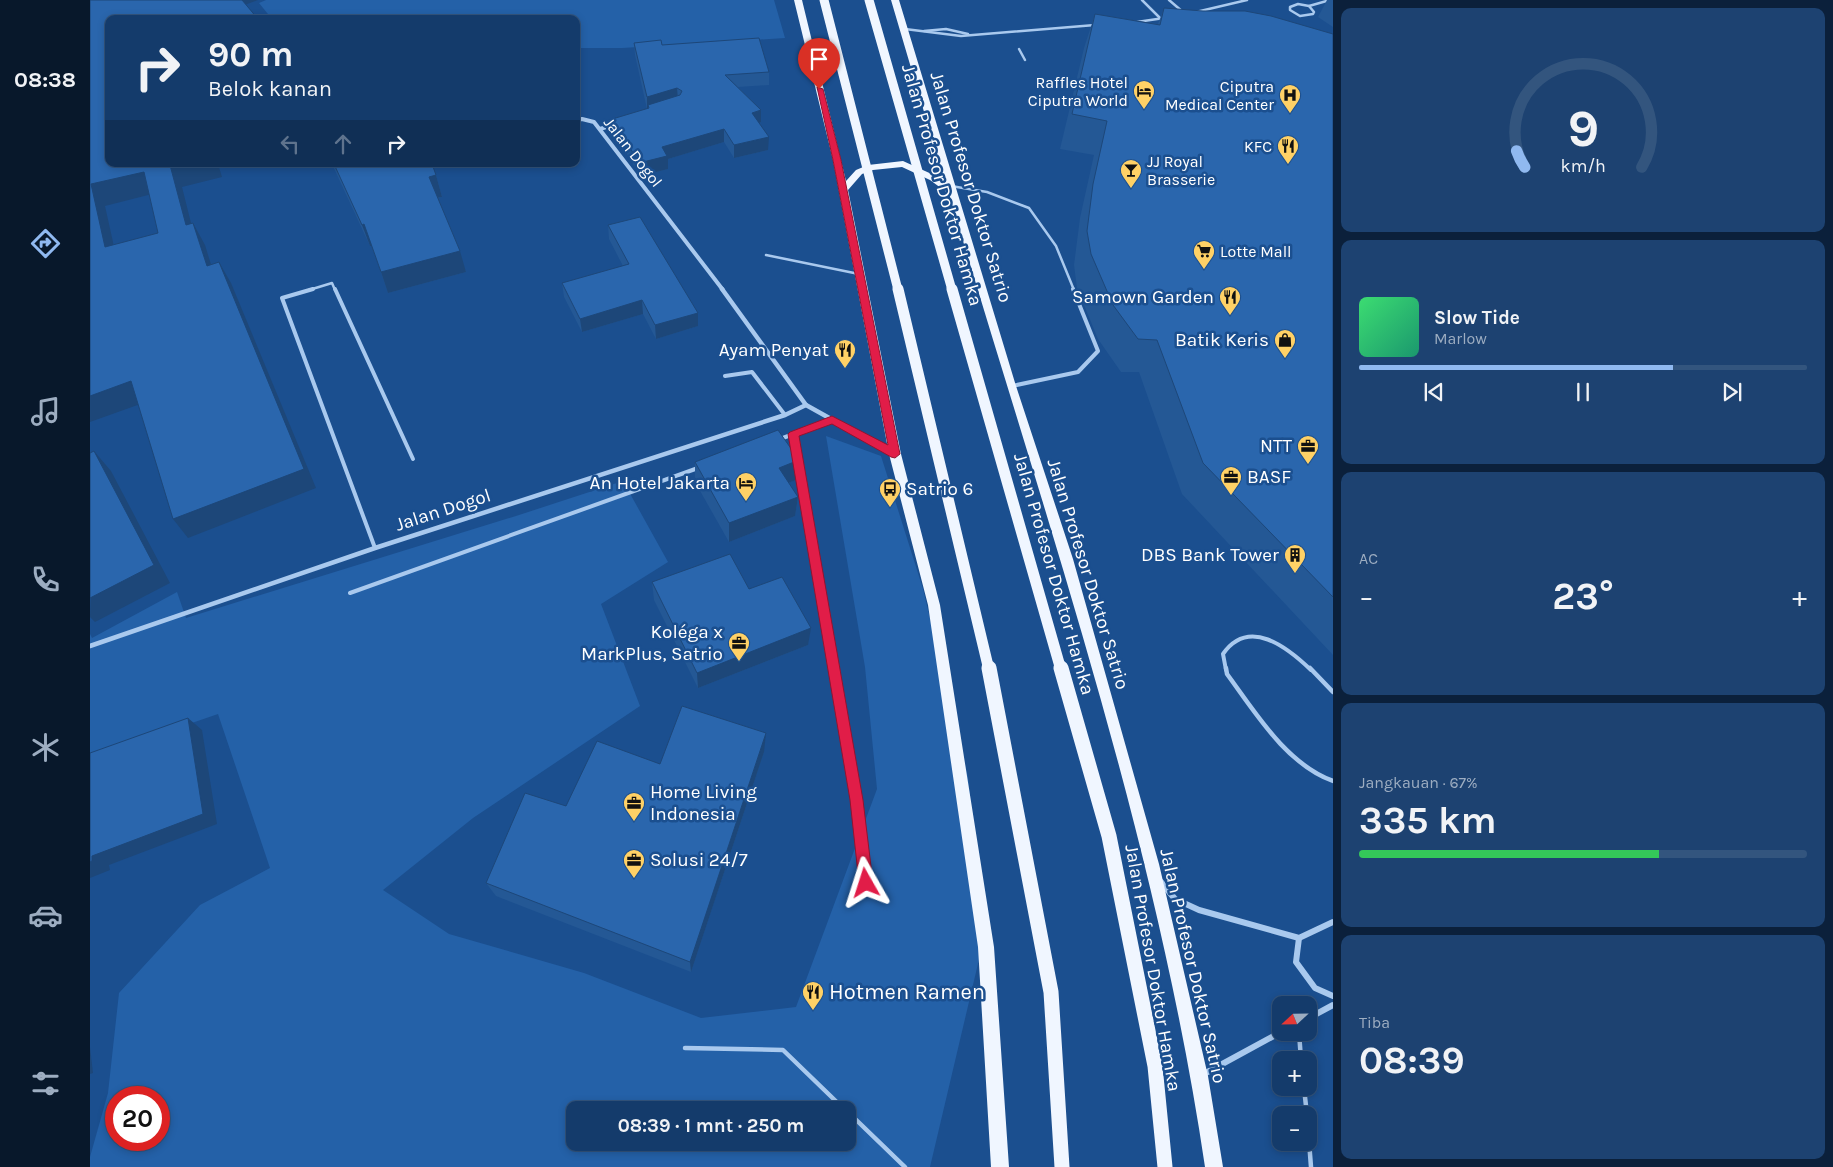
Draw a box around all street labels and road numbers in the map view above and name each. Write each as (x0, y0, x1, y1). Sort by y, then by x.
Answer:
street label: Jalan Profesor Doktor Hamka (897, 62, 987, 308)
street label: Jalan Profesor Doktor Satrio (925, 69, 1017, 305)
street label: Jalan Dogol (600, 113, 666, 191)
street label: Jalan Profesor Doktor Hamka (1009, 451, 1099, 697)
street label: Jalan Profesor Doktor Satrio (1042, 456, 1134, 692)
street label: Jalan Dogol (392, 484, 494, 536)
street label: Jalan Profesor Doktor Hamka (1120, 843, 1186, 1093)
street label: Jalan Profesor Doktor Satrio (1155, 846, 1231, 1086)

